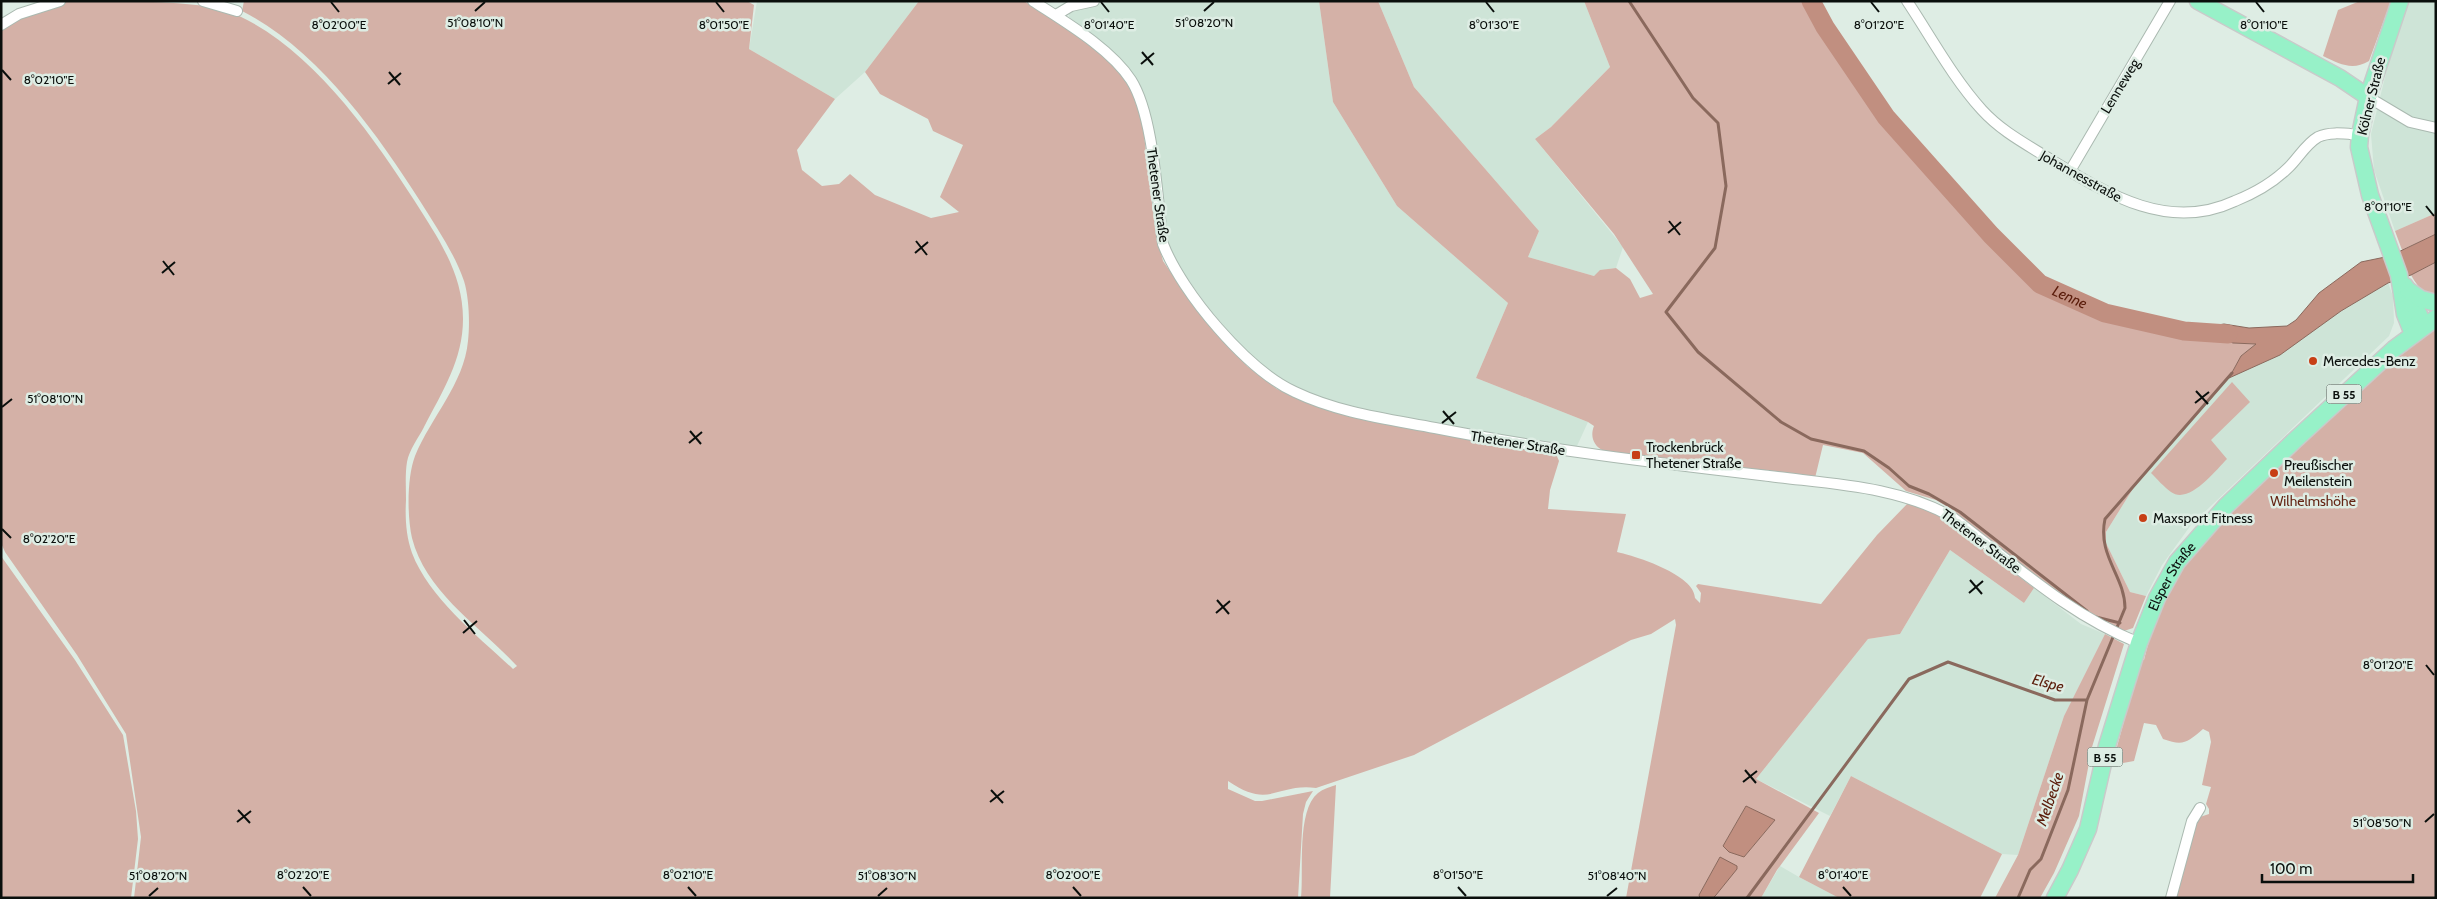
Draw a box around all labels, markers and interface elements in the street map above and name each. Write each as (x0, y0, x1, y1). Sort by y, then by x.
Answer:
text: 51°08'10"N (447, 15, 503, 30)
text: 51°08'20"N (1175, 15, 1233, 30)
text: 8°02'00"E (312, 17, 367, 32)
text: 8°01'50"E (699, 17, 750, 32)
text: 8°01'40"E (1084, 17, 1135, 32)
text: 8°01'30"E (1469, 17, 1520, 32)
text: 8°01'20"E (1854, 17, 1904, 32)
text: 8°01'10"E (2240, 17, 2288, 32)
street label: Lenneweg (2097, 54, 2144, 117)
street label: Kölner Straße (2353, 55, 2389, 137)
text: 8°02'10"E (24, 72, 74, 87)
street label: Thetener Straße (1142, 146, 1174, 244)
street label: Johannesstraße (2036, 146, 2125, 206)
text: 8°01'10"E (2364, 199, 2412, 214)
water label: Lenne (2050, 282, 2090, 313)
place label: Mercedes-Benz (2323, 352, 2416, 370)
marker: Mercedes-Benz (2307, 355, 2319, 367)
road number: B 55 (2326, 384, 2362, 404)
text: 51°08'10"N (27, 391, 83, 406)
street label: Thetener Straße (1469, 427, 1567, 459)
place label: Trockenbrück Thetener Straße (1646, 438, 1741, 472)
marker: Trockenbrück Thetener Straße (1630, 449, 1642, 461)
place label: Preußischer Meilenstein (2284, 456, 2354, 490)
marker: Preußischer Meilenstein (2268, 467, 2280, 479)
park label: Wilhelmshöhe (2270, 492, 2356, 510)
street label: Thetener Straße (1937, 505, 2025, 577)
place label: Maxsport Fitness (2153, 509, 2253, 527)
marker: Maxsport Fitness (2137, 512, 2149, 524)
text: 8°02'20"E (23, 531, 76, 546)
street label: Elsper Straße (2144, 538, 2200, 614)
text: 8°01'20"E (2363, 657, 2413, 672)
water label: Elspe (2030, 670, 2066, 696)
road number: B 55 (2088, 748, 2122, 766)
water label: Melbecke (2032, 770, 2068, 829)
text: 51°08'50"N (2353, 815, 2411, 830)
scale bar (2262, 852, 2413, 884)
text: 100 m (2270, 860, 2312, 878)
text: 8°02'20"E (277, 867, 330, 882)
text: 8°02'10"E (663, 867, 713, 882)
text: 8°02'00"E (1046, 867, 1101, 882)
text: 8°01'50"E (1433, 867, 1484, 882)
text: 8°01'40"E (1818, 867, 1869, 882)
text: 51°08'20"N (129, 868, 187, 883)
text: 51°08'30"N (858, 868, 916, 883)
text: 51°08'40"N (1587, 868, 1647, 883)

